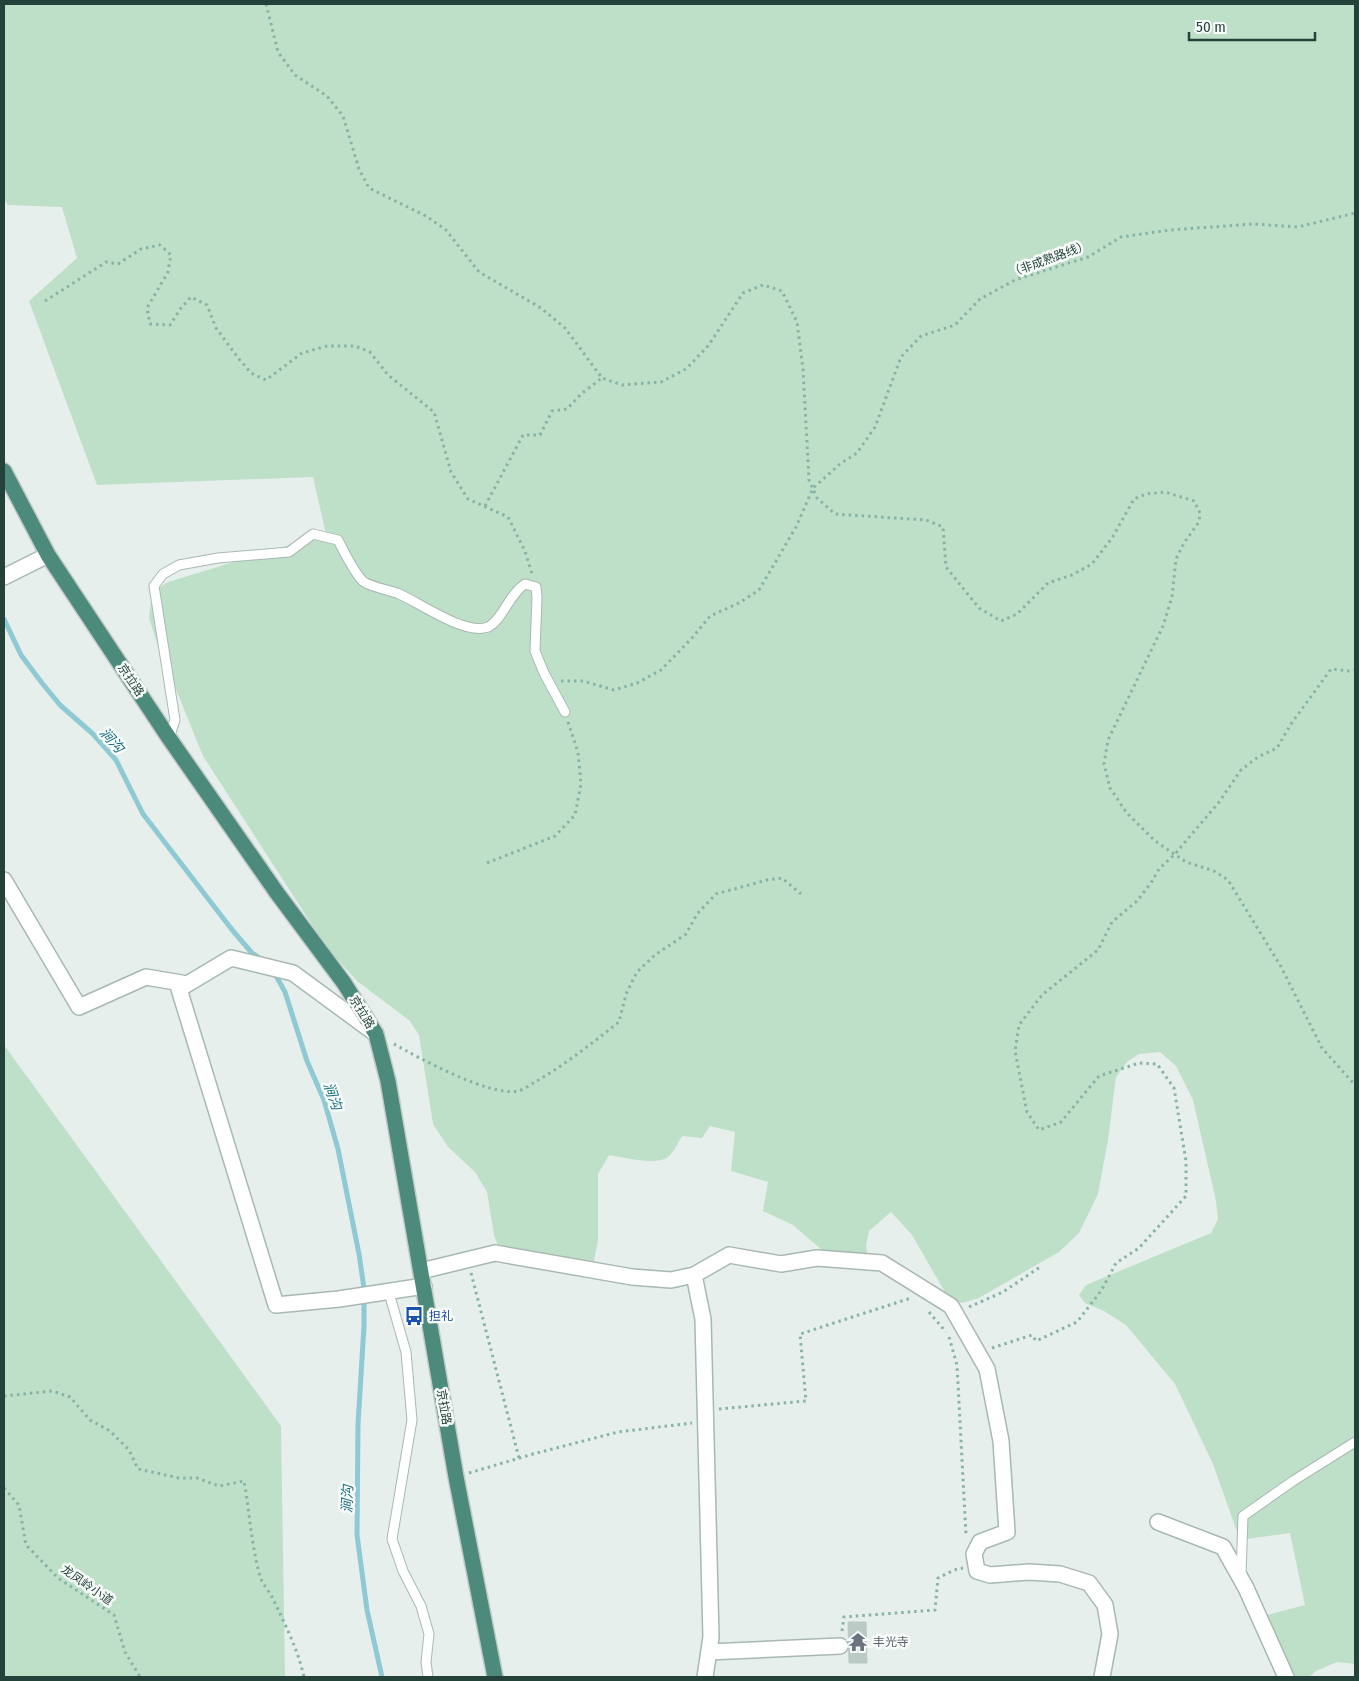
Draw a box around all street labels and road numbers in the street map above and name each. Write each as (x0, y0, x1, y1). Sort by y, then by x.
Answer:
street label: （非成熟路线） (1007, 238, 1091, 280)
street label: 京拉路 (115, 661, 147, 699)
street label: 京拉路 (347, 993, 377, 1031)
street label: 京拉路 (434, 1388, 454, 1426)
street label: 龙凤岭小道 (58, 1562, 116, 1608)

